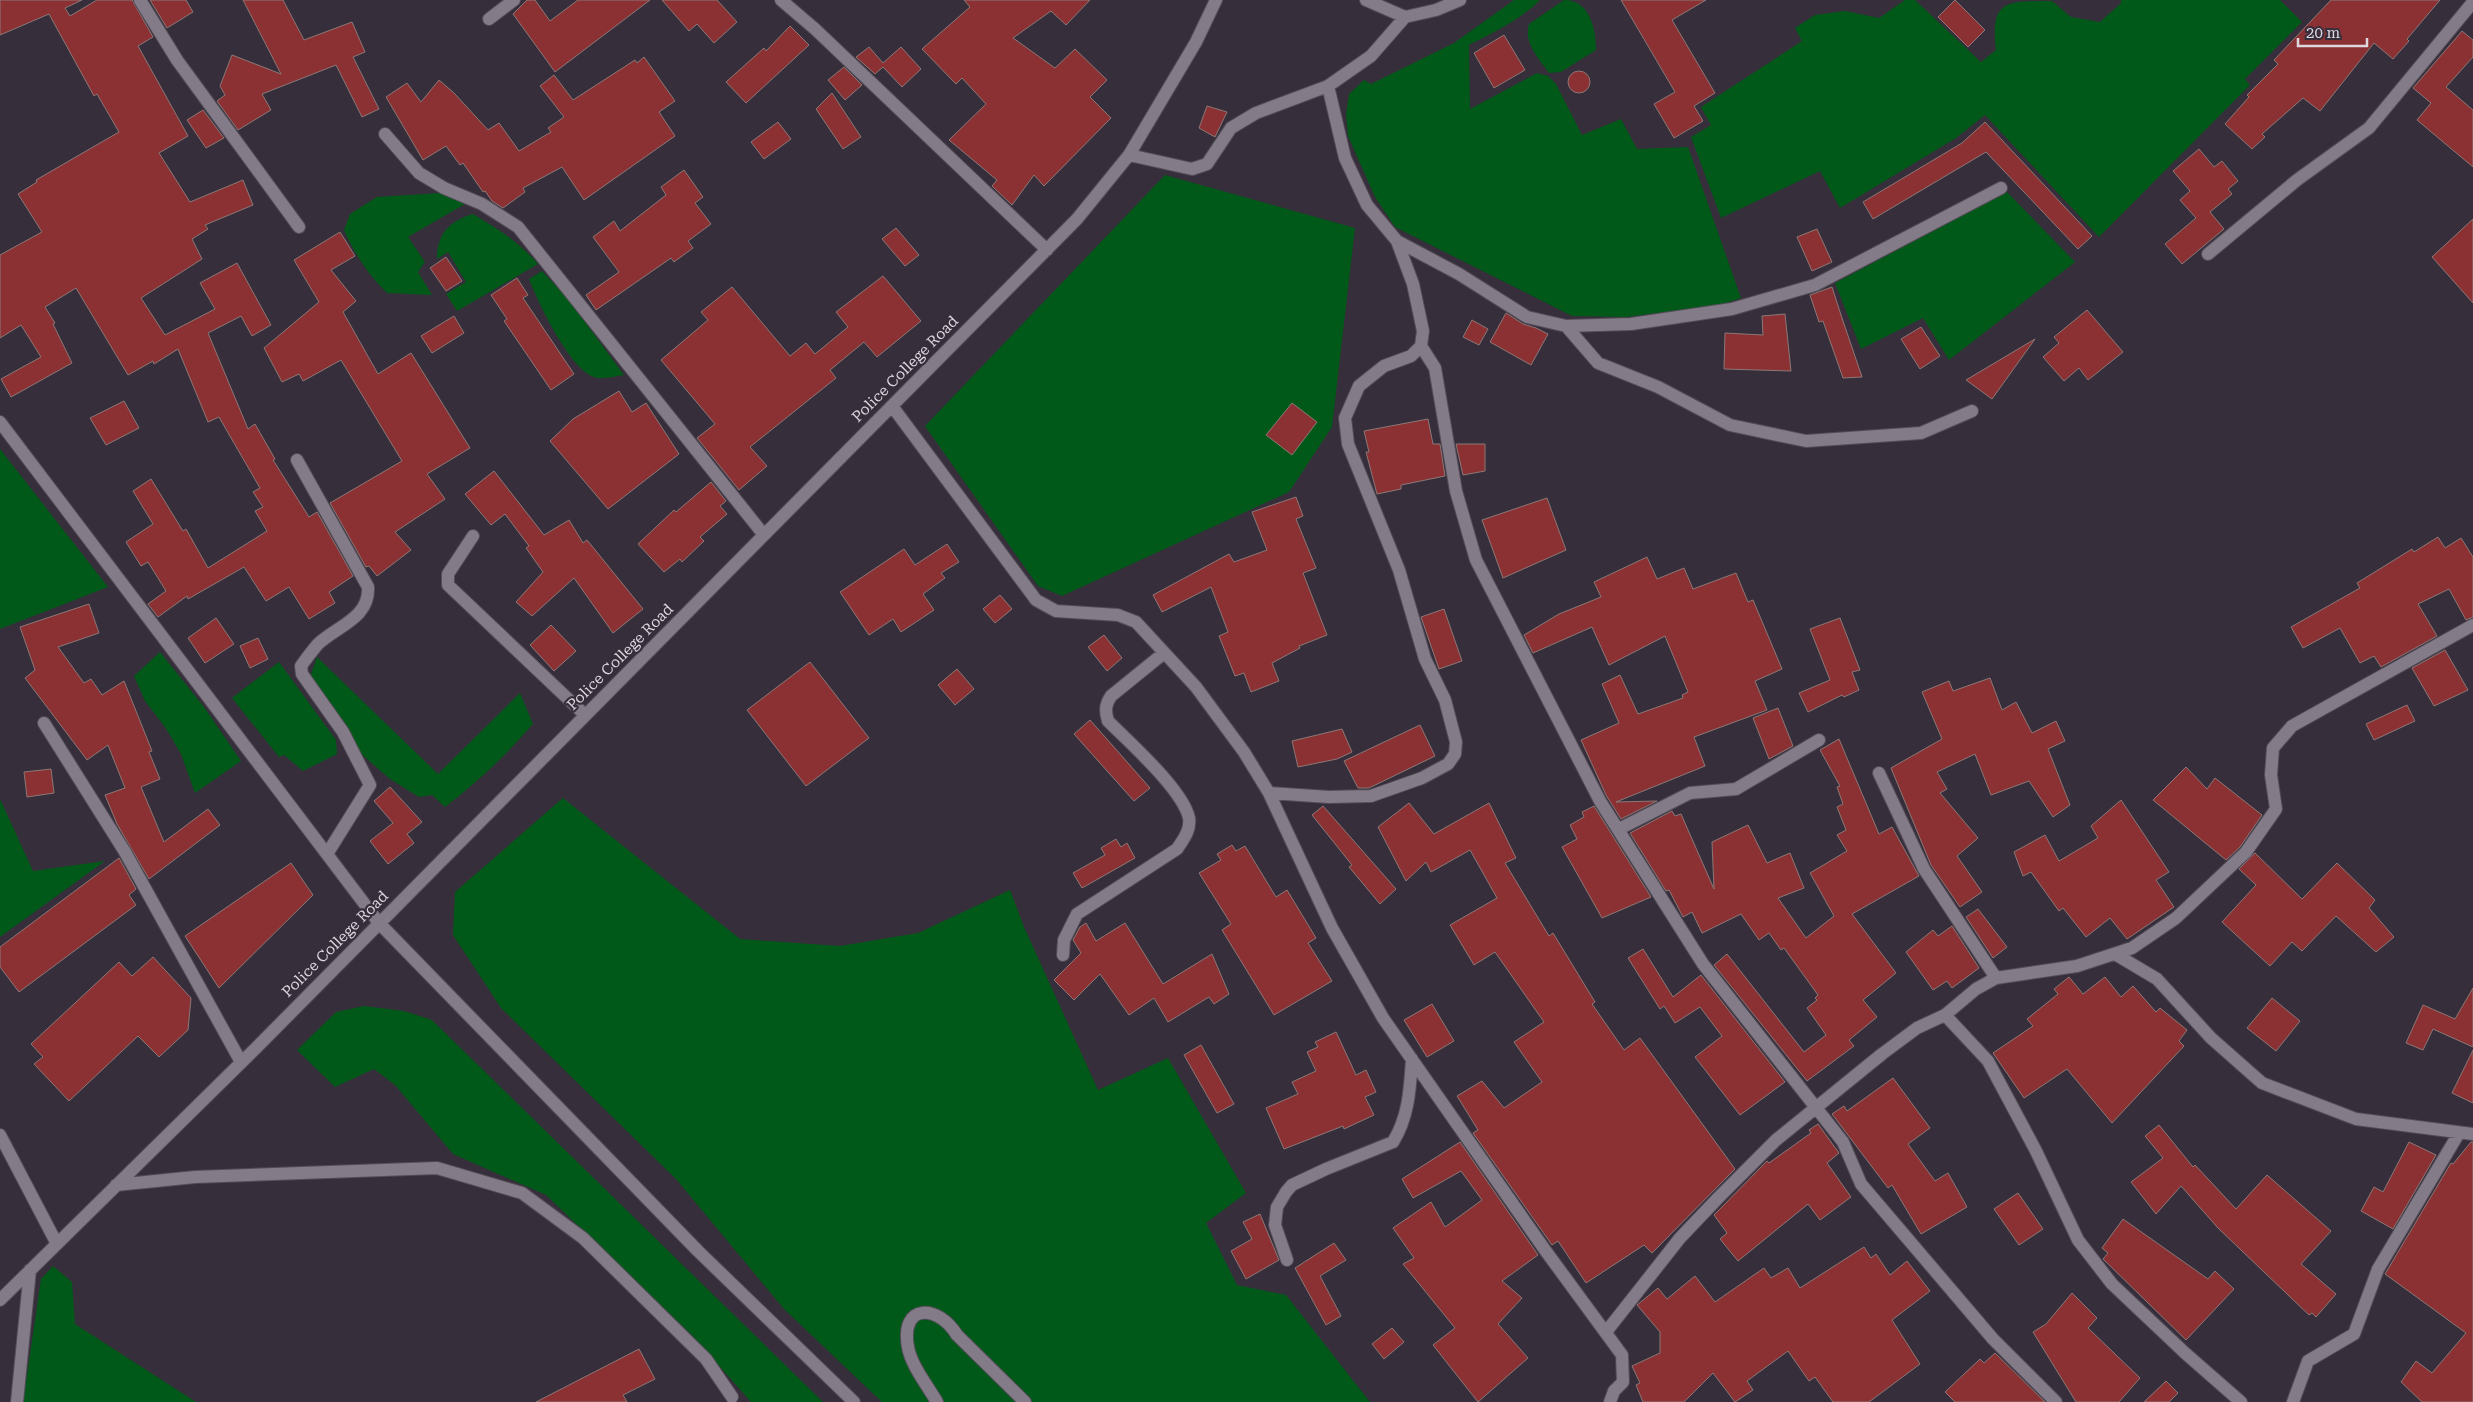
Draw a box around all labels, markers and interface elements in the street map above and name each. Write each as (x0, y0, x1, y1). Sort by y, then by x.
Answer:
scale bar (2298, 15, 2367, 47)
text: 20 m (2306, 24, 2341, 42)
street label: Police College Road (848, 312, 962, 426)
street label: Police College Road (563, 600, 677, 714)
street label: Police College Road (278, 887, 392, 1001)

